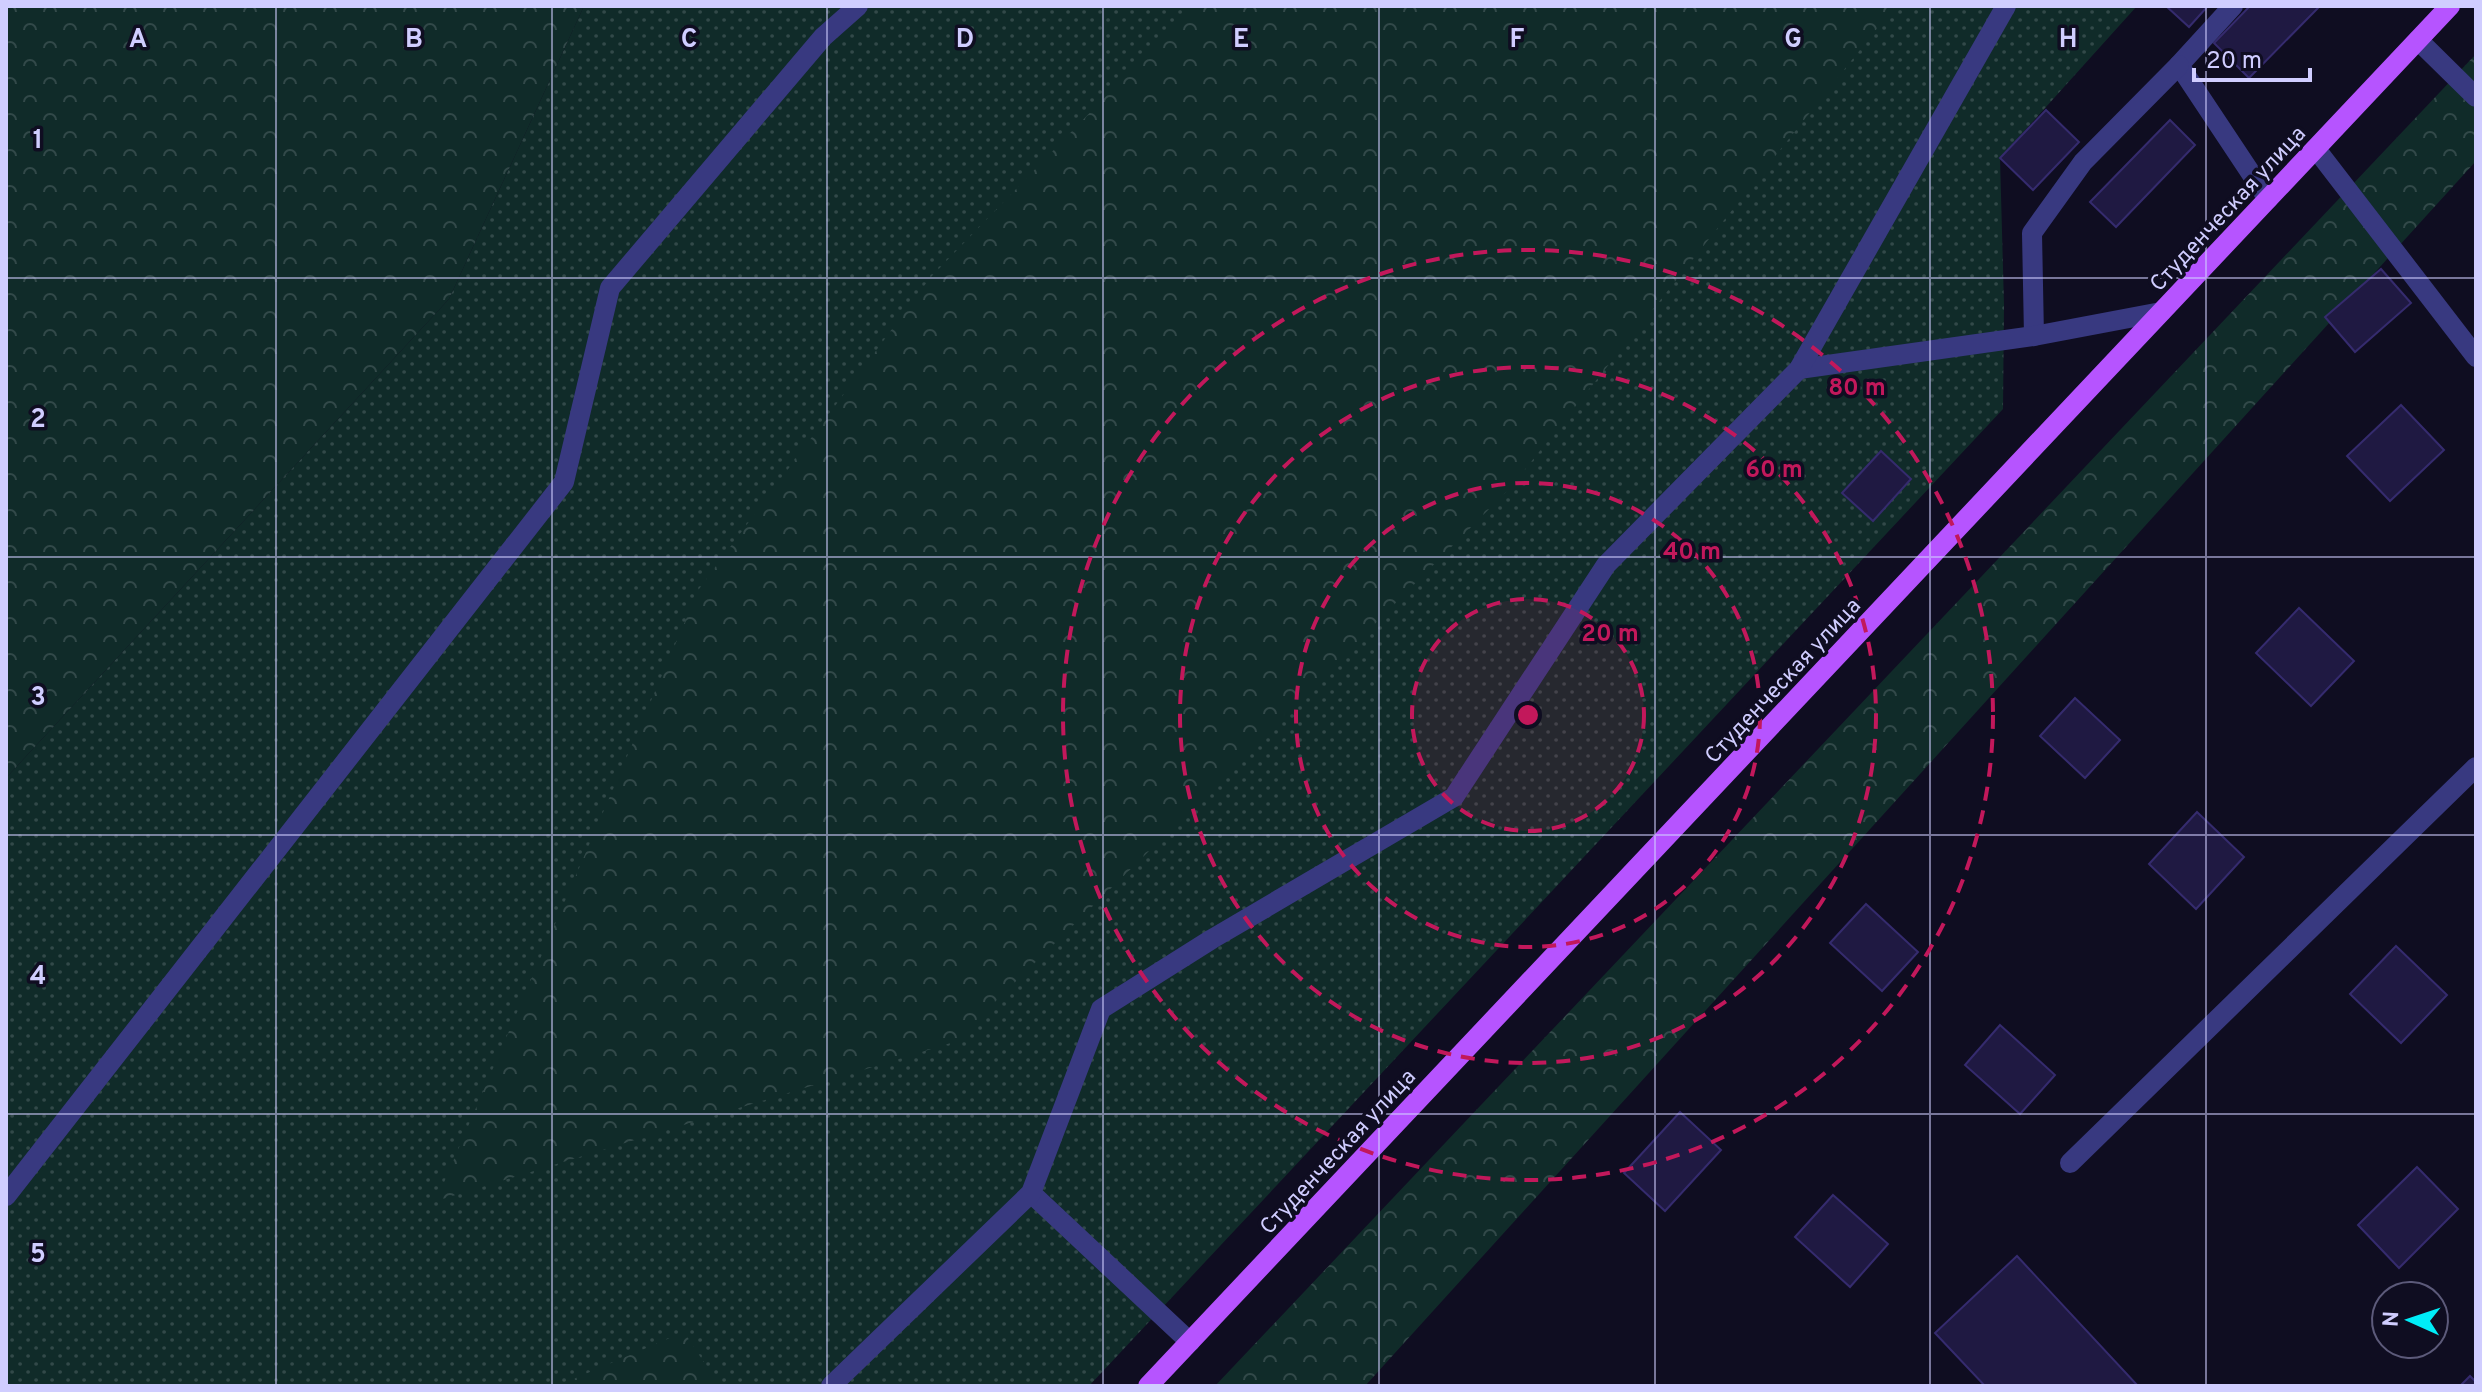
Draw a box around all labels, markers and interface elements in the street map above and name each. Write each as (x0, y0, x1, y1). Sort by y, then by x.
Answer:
text: A (129, 24, 147, 57)
text: B (405, 24, 423, 57)
text: C (681, 24, 697, 57)
text: D (956, 24, 974, 57)
text: E (1233, 24, 1249, 57)
text: F (1510, 24, 1525, 57)
text: G (1784, 24, 1802, 57)
text: H (2059, 24, 2077, 57)
scale bar (2194, 32, 2310, 82)
text: 20 m (2206, 47, 2262, 77)
street label: Студенческая улица (2145, 121, 2312, 298)
text: 1 (33, 125, 43, 158)
text: 80 m (1828, 374, 1886, 404)
text: 2 (30, 404, 46, 437)
text: 60 m (1745, 456, 1803, 486)
text: 40 m (1663, 538, 1721, 568)
street label: Студенческая улица (1700, 593, 1867, 770)
text: 20 m (1581, 620, 1639, 650)
text: 3 (30, 682, 46, 715)
centre of rings (1514, 701, 1542, 729)
text: 4 (30, 961, 46, 994)
street label: Студенческая улица (1255, 1064, 1422, 1241)
text: 5 (30, 1239, 46, 1272)
north arrow (2370, 1280, 2450, 1360)
text: N (2379, 1310, 2406, 1328)

